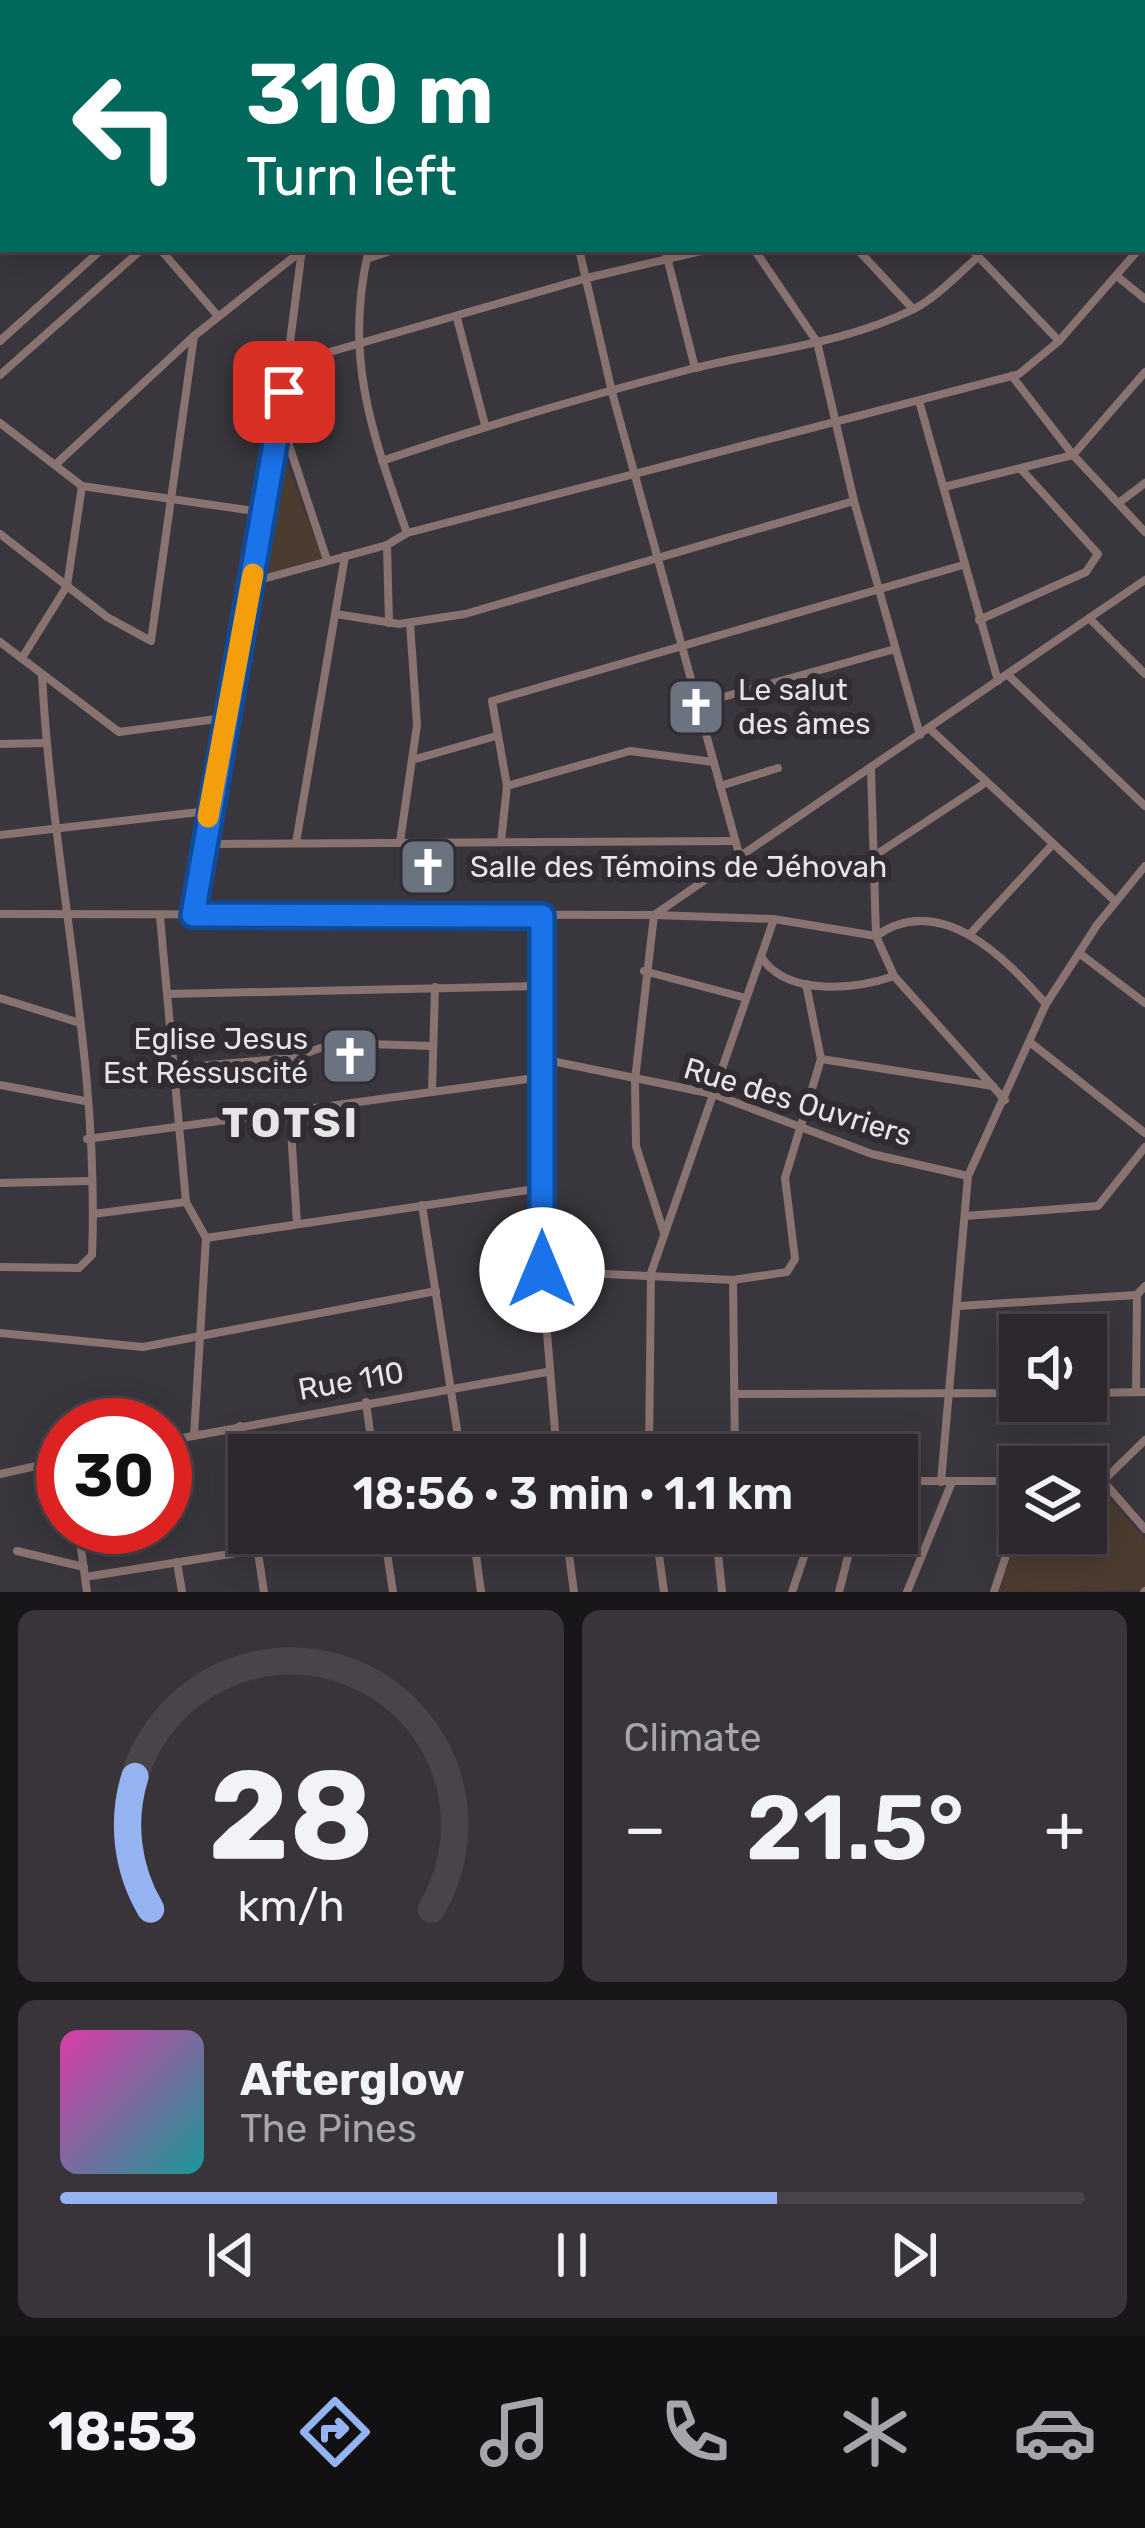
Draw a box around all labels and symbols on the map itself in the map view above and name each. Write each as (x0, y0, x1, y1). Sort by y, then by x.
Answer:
pin (233, 341, 335, 443)
place label: Le salut des âmes (738, 672, 871, 742)
church icon: Le salut des âmes (665, 676, 727, 738)
church icon: Salle des Témoins de Jéhovah (397, 836, 459, 898)
place label: Salle des Témoins de Jéhovah (470, 849, 887, 885)
place label: Eglise Jesus Est Réssuscité (103, 1021, 308, 1091)
church icon: Eglise Jesus Est Réssuscité (319, 1025, 381, 1087)
street label: Rue des Ouvriers (680, 1050, 916, 1154)
district label: TOTSI (222, 1098, 360, 1148)
position arrow (479, 1207, 605, 1333)
street label: Rue 110 (295, 1354, 407, 1408)
speed limit sign: 30 (36, 1398, 192, 1554)

